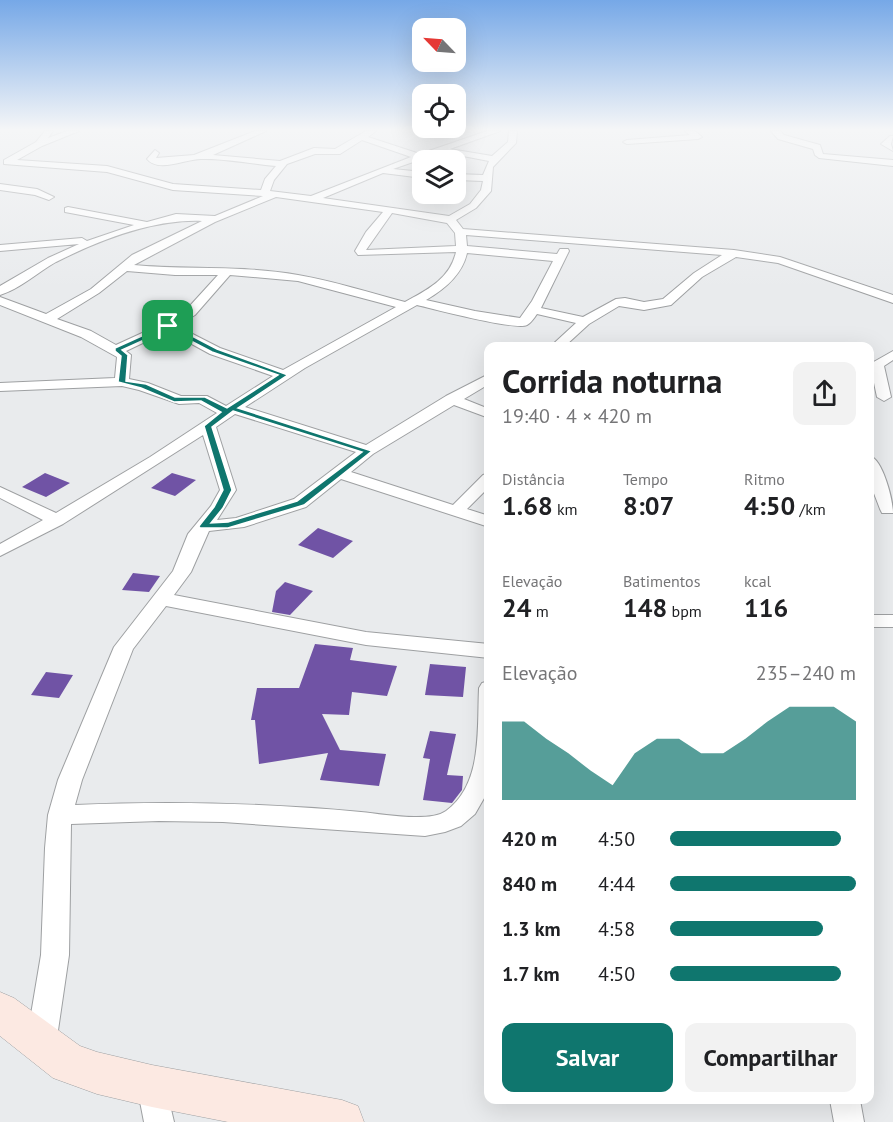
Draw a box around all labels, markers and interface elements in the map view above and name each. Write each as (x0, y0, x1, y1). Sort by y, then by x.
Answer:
north arrow (412, 18, 466, 72)
map controls (412, 18, 466, 204)
button: locate (412, 84, 466, 138)
button: layers (412, 150, 466, 204)
pin (142, 300, 193, 351)
icon: arrive (151, 309, 184, 342)
text: Corrida noturna (502, 359, 722, 402)
button: share (793, 362, 856, 425)
text: 19:40 · 4 × 420 m (502, 403, 652, 429)
text: Distância (502, 469, 565, 489)
text: Tempo (623, 469, 668, 489)
text: Ritmo (744, 469, 785, 489)
text: 1.68 (502, 489, 553, 522)
text: 8:07 (623, 489, 674, 522)
text: 4:50 (744, 489, 795, 522)
text: km (553, 499, 578, 519)
text: /km (795, 499, 826, 519)
text: Elevação (502, 571, 562, 591)
text: Batimentos (623, 571, 700, 591)
text: kcal (744, 571, 771, 591)
text: 24 (502, 591, 531, 624)
text: 148 (623, 591, 667, 624)
text: 116 (744, 591, 788, 624)
text: m (531, 601, 549, 621)
text: bpm (667, 601, 702, 621)
text: Elevação (502, 660, 578, 686)
text: 235–240 m (756, 660, 856, 686)
text: 420 m (502, 826, 557, 852)
text: 4:50 (598, 826, 635, 852)
text: 840 m (502, 871, 557, 897)
text: 4:44 (598, 871, 635, 897)
text: 1.3 km (502, 916, 561, 942)
text: 4:58 (598, 916, 635, 942)
text: 1.7 km (502, 961, 560, 987)
text: 4:50 (598, 961, 635, 987)
button: Salvar (502, 1023, 673, 1092)
button: Compartilhar (685, 1023, 856, 1092)

